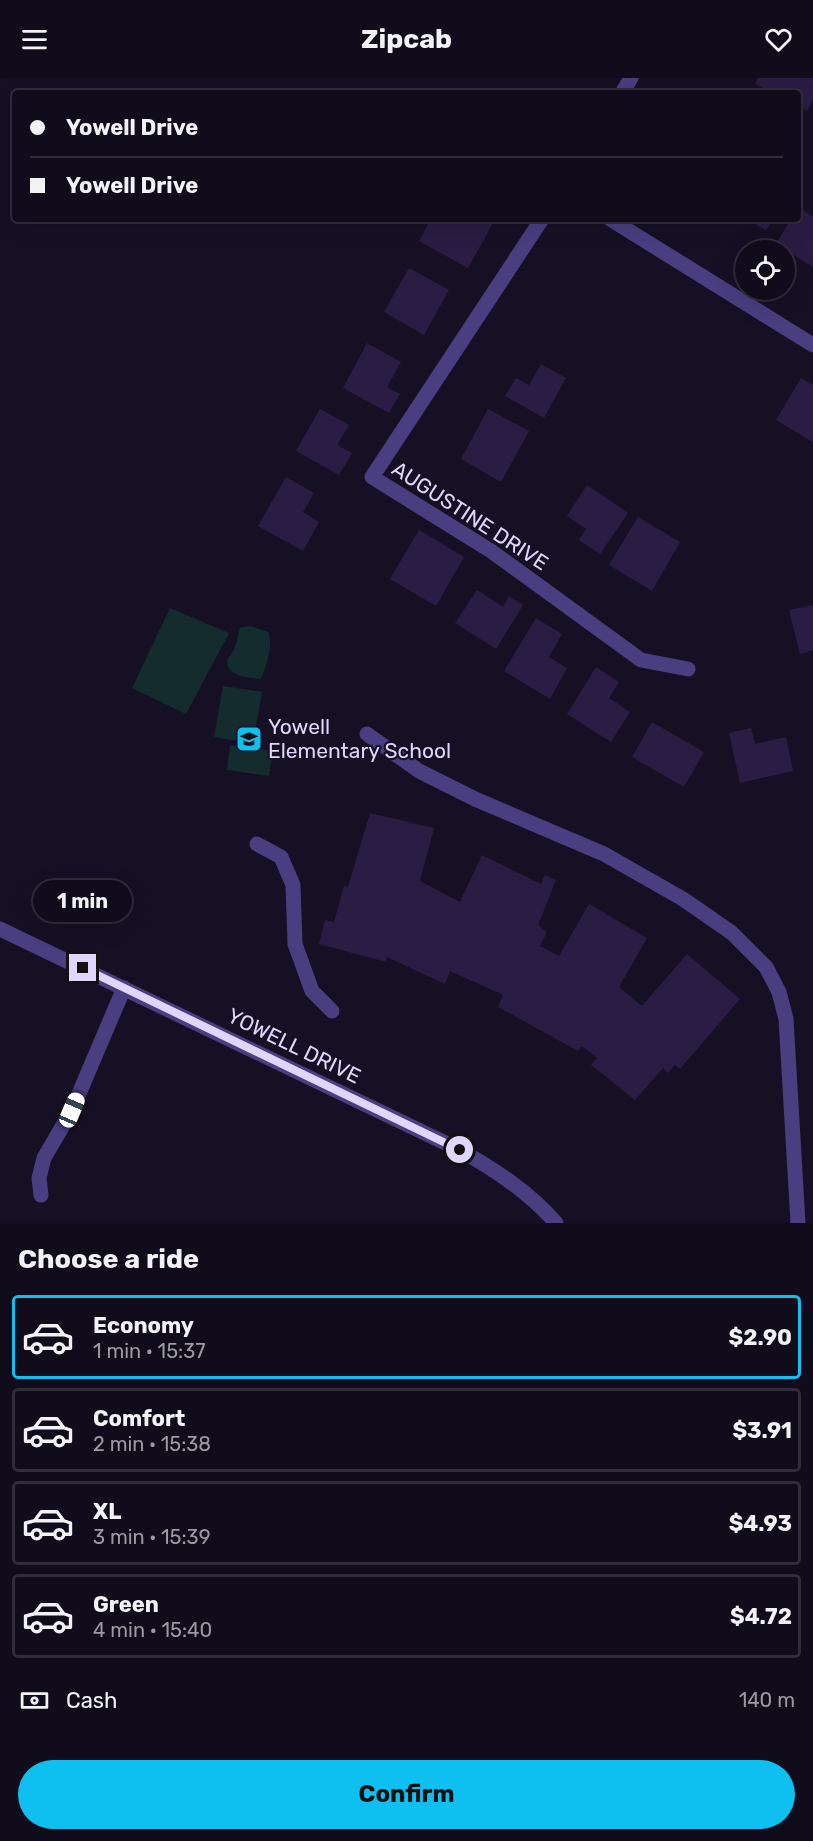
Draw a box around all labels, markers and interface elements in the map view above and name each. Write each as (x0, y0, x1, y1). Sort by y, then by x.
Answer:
icon: menu (18, 23, 51, 56)
text: Zipcab (361, 23, 452, 55)
icon: heart (762, 23, 795, 56)
text: Yowell Drive (66, 114, 198, 141)
text: Yowell Drive (66, 172, 198, 199)
map controls (735, 240, 795, 300)
button: locate (735, 240, 795, 300)
street label: AUGUSTINE DRIVE (387, 456, 553, 575)
place label: Yowell Elementary School (268, 714, 451, 763)
school or university icon: Yowell Elementary School (234, 724, 264, 754)
callout: 1 min (34, 881, 132, 923)
text: 1 min (57, 889, 108, 913)
route end (69, 954, 96, 981)
street label: YOWELL DRIVE (223, 1002, 365, 1089)
car (57, 1090, 87, 1130)
route start (446, 1136, 473, 1163)
text: Choose a ride (18, 1243, 199, 1275)
icon: car (21, 1310, 75, 1364)
text: Economy (93, 1312, 194, 1339)
text: $2.90 (729, 1324, 792, 1351)
text: 1 min · 15:37 (93, 1339, 205, 1363)
icon: car (21, 1403, 75, 1457)
text: Comfort (93, 1405, 185, 1432)
text: $3.91 (732, 1417, 792, 1444)
text: 2 min · 15:38 (93, 1432, 211, 1456)
icon: car (21, 1496, 75, 1550)
text: XL (93, 1498, 121, 1525)
text: $4.93 (729, 1510, 792, 1537)
text: 3 min · 15:39 (93, 1525, 211, 1549)
icon: car (21, 1589, 75, 1643)
text: Green (93, 1591, 159, 1618)
text: $4.72 (730, 1603, 792, 1630)
text: 4 min · 15:40 (93, 1618, 212, 1642)
icon: cash (18, 1684, 51, 1717)
text: Cash (66, 1687, 117, 1714)
text: 140 m (739, 1688, 795, 1712)
button: Confirm (18, 1760, 795, 1829)

